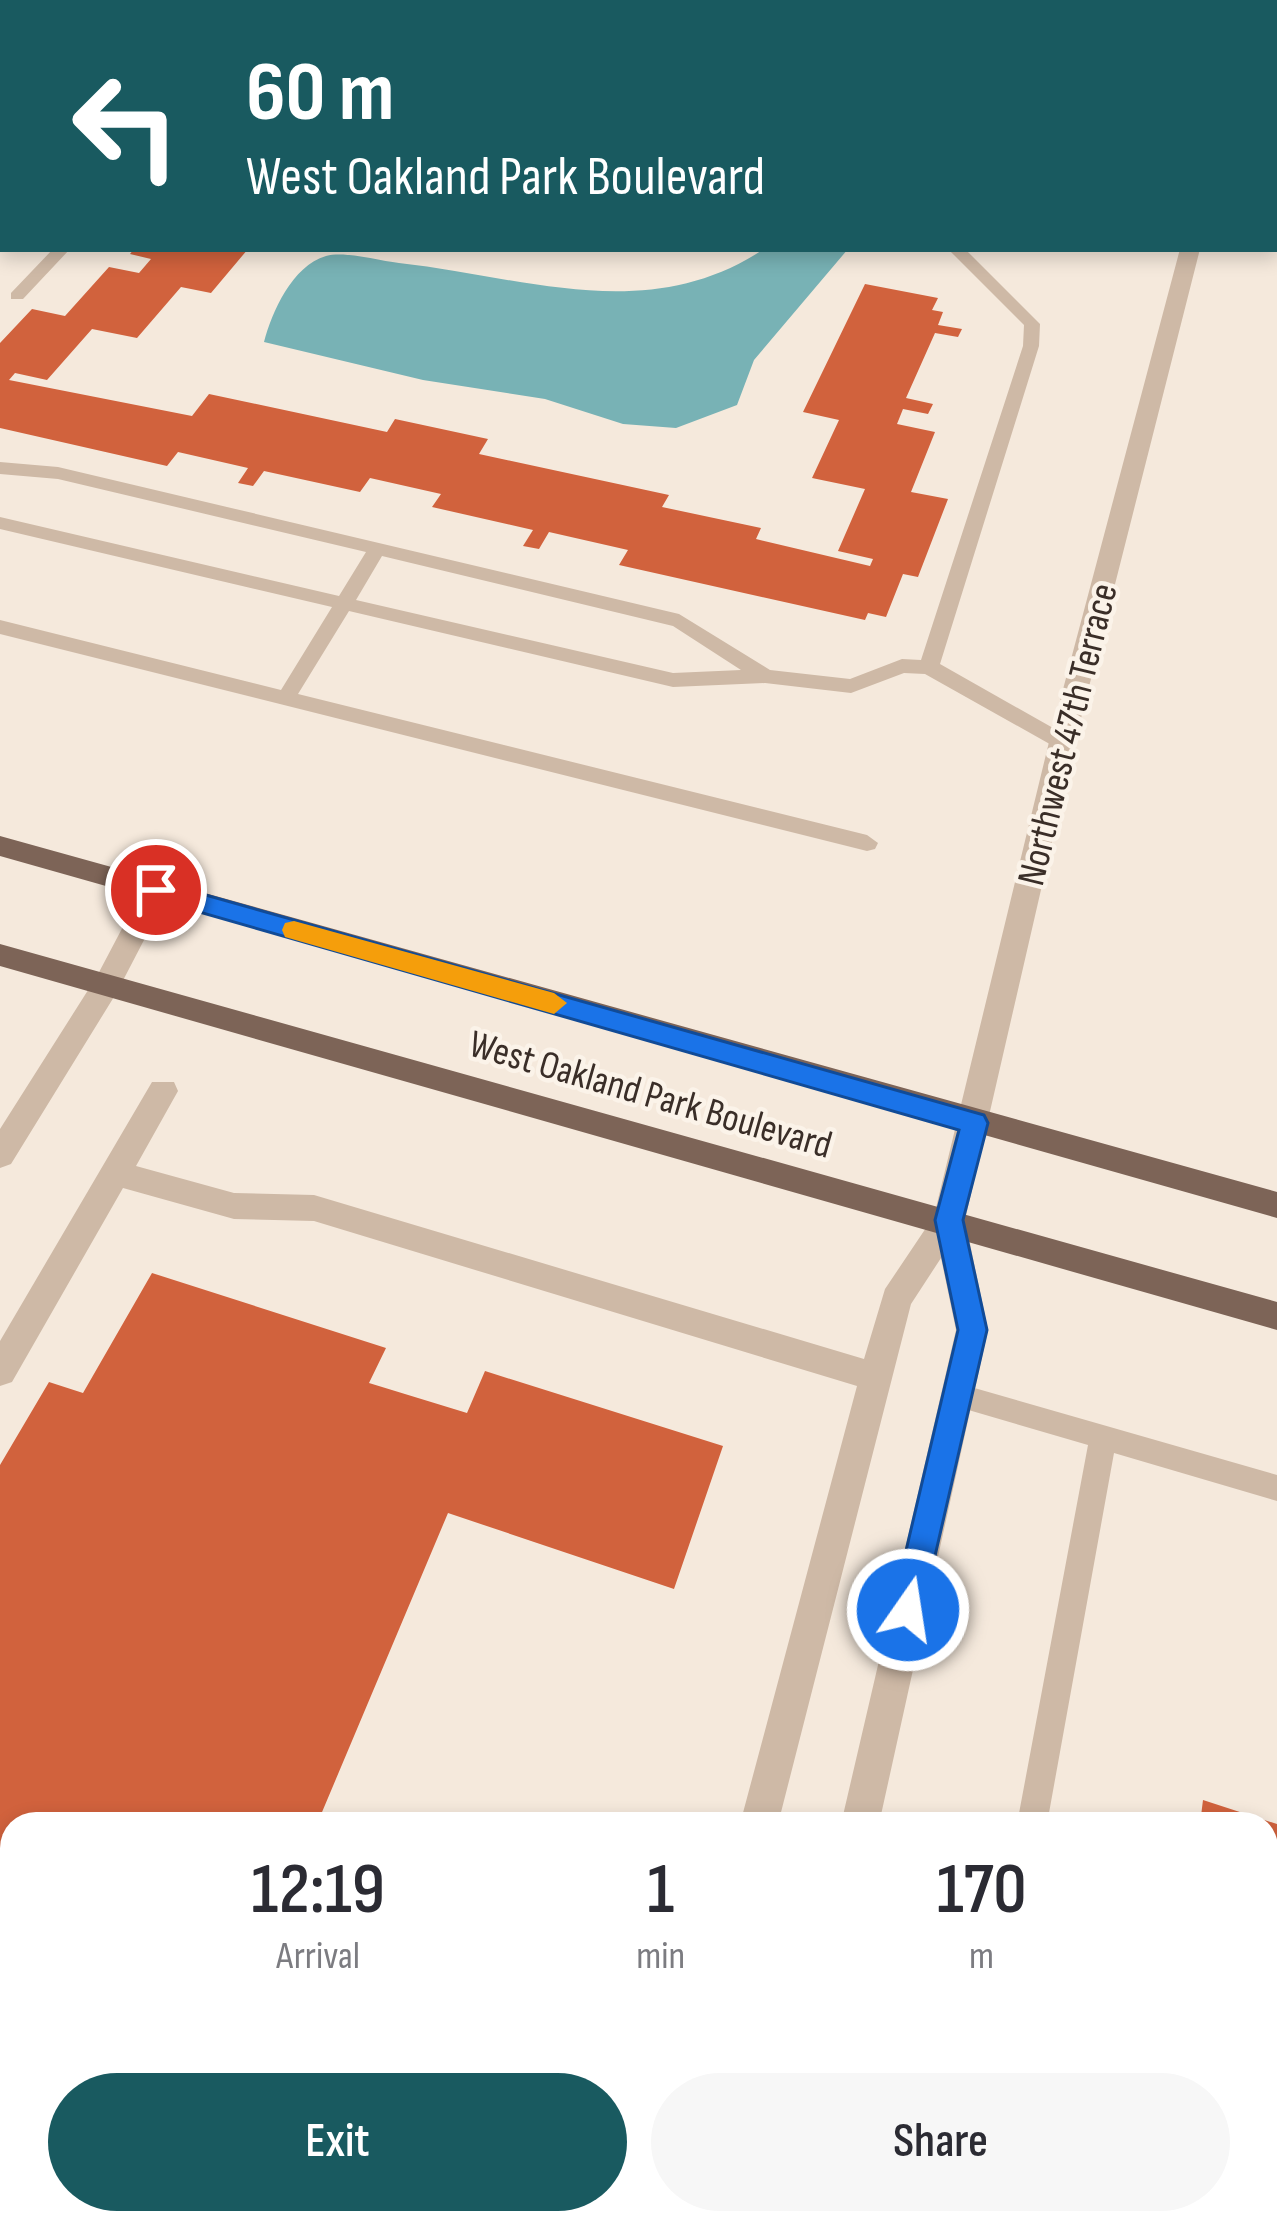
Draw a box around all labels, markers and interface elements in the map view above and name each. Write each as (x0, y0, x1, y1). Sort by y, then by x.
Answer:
text: 60 m (246, 43, 394, 144)
icon: left (48, 48, 204, 204)
text: West Oakland Park Boulevard (246, 145, 765, 210)
street label: Northwest 47th Terrace (1008, 579, 1129, 890)
pin (105, 839, 207, 941)
icon: arrive (123, 857, 189, 923)
street label: West Oakland Park Boulevard (464, 1021, 837, 1170)
position arrow (845, 1547, 971, 1673)
text: 12:19 (251, 1847, 385, 1934)
text: 1 (647, 1847, 674, 1934)
text: 170 (937, 1847, 1027, 1934)
text: Arrival (276, 1933, 360, 1980)
text: min (636, 1933, 685, 1980)
text: m (969, 1933, 994, 1980)
button: Exit (48, 2073, 627, 2211)
button: Share (651, 2073, 1230, 2211)

